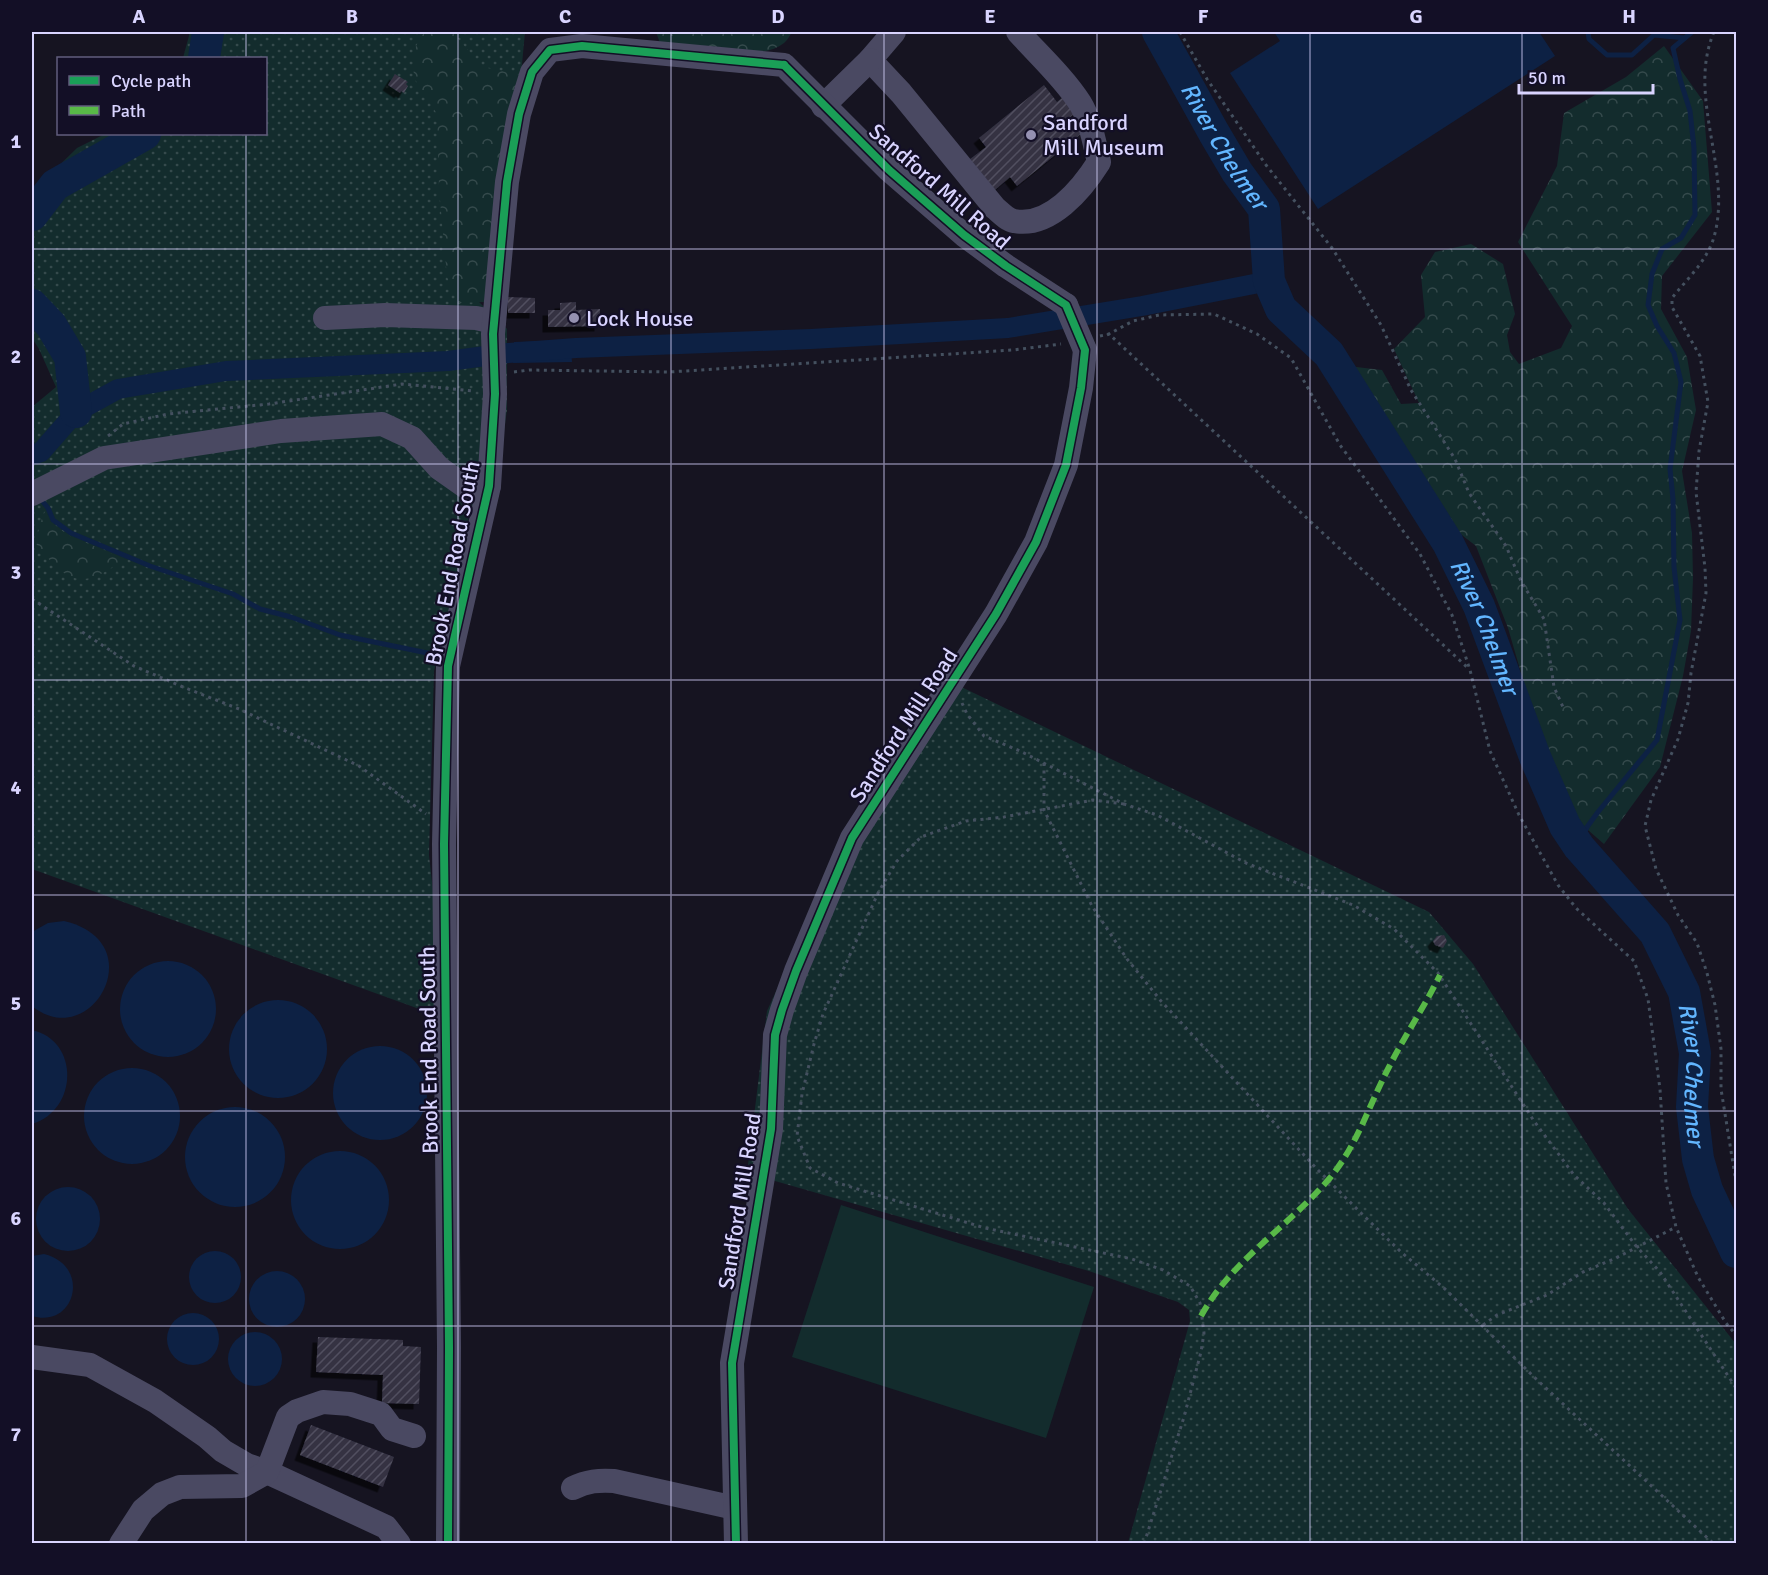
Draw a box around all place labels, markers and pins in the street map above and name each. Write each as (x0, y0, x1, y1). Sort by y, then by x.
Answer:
place label: Sandford Mill Museum (1043, 109, 1164, 161)
marker: Sandford Mill Museum (1024, 128, 1038, 142)
place label: Lock House (586, 305, 694, 332)
marker: Lock House (567, 311, 581, 325)

